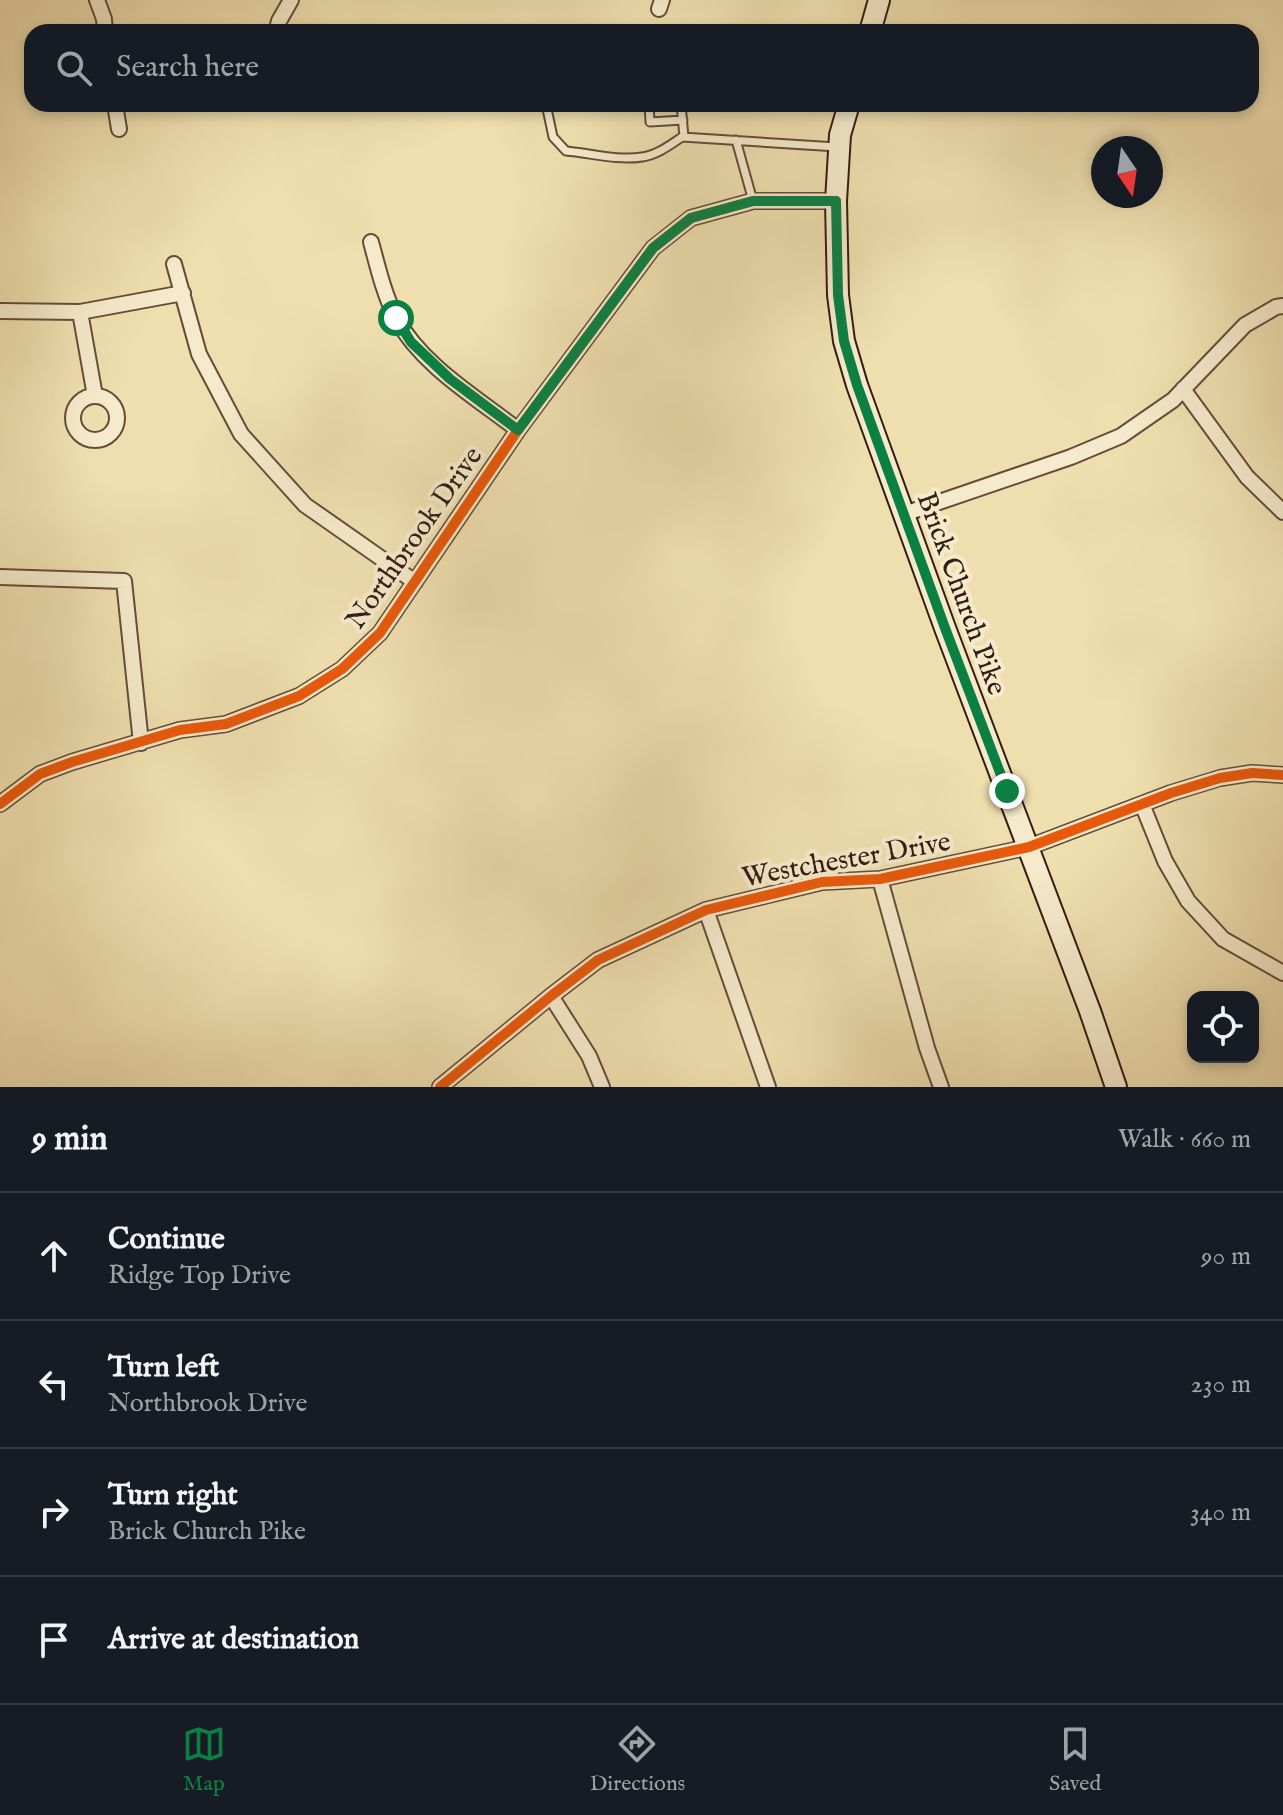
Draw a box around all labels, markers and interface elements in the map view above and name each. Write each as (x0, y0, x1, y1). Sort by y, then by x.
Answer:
search box (24, 24, 1259, 112)
icon: search (52, 46, 96, 90)
text: Search here (116, 49, 259, 87)
north arrow (1091, 136, 1163, 208)
route start (378, 300, 414, 336)
street label: Northbrook Drive (339, 440, 491, 636)
street label: Brick Church Pike (908, 488, 1014, 700)
route end (989, 773, 1025, 809)
street label: Westchester Drive (739, 825, 954, 896)
map controls (1187, 991, 1259, 1063)
button: locate (1187, 991, 1259, 1063)
text: 9 min (32, 1118, 108, 1161)
text: Walk · 660 m (1118, 1123, 1251, 1156)
text: Continue (108, 1221, 225, 1259)
icon: ahead (32, 1234, 76, 1278)
text: 90 m (1201, 1240, 1251, 1273)
text: Ridge Top Drive (108, 1259, 291, 1292)
text: Turn left (108, 1349, 219, 1387)
icon: left (32, 1362, 76, 1406)
text: 230 m (1191, 1368, 1251, 1401)
text: Northbrook Drive (108, 1387, 307, 1420)
text: Turn right (108, 1477, 238, 1515)
icon: right (32, 1490, 76, 1534)
text: 340 m (1190, 1496, 1251, 1529)
text: Brick Church Pike (108, 1515, 306, 1548)
icon: arrive (32, 1618, 76, 1662)
text: Arrive at destination (108, 1621, 359, 1659)
tab: Map (182, 1722, 226, 1798)
tab: Directions (590, 1722, 685, 1798)
tab: Saved (1049, 1722, 1101, 1798)

